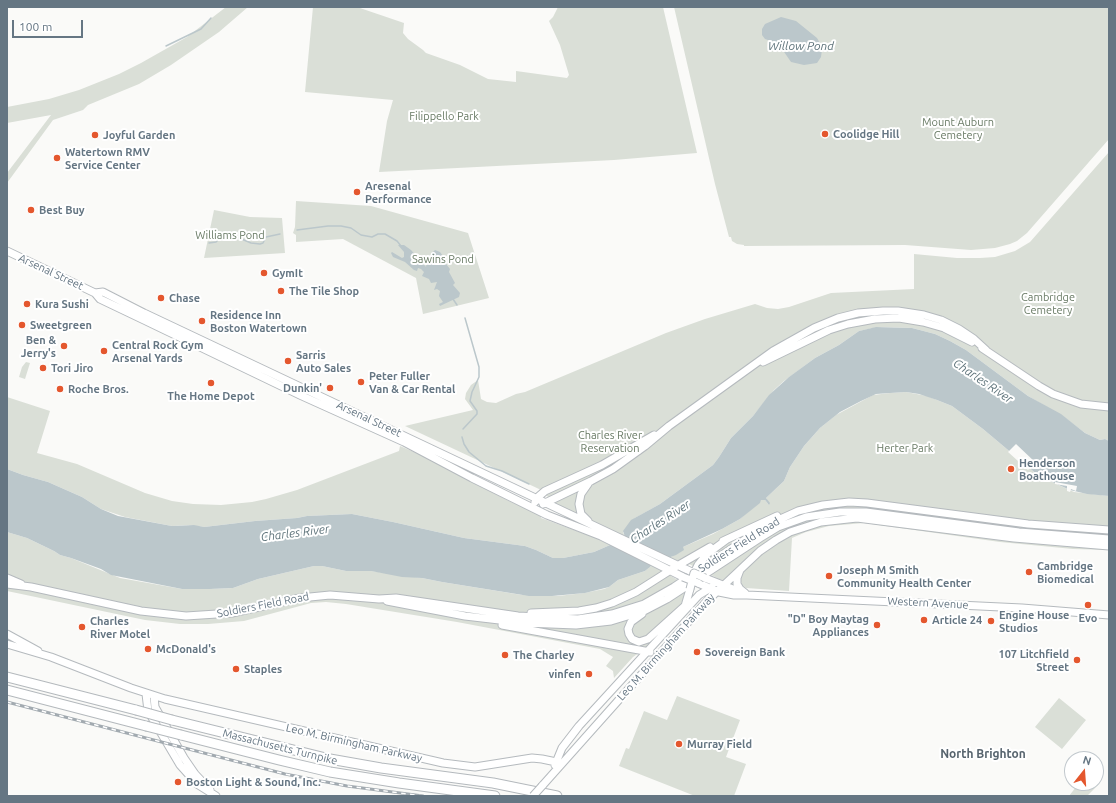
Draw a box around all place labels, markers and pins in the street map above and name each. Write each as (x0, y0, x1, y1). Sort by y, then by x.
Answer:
place label: Coolidge Hill (833, 127, 899, 141)
place label: Joyful Garden (103, 128, 175, 142)
marker: Coolidge Hill (820, 129, 830, 139)
marker: Joyful Garden (90, 130, 100, 140)
place label: Watertown RMV Service Center (65, 145, 150, 171)
marker: Watertown RMV Service Center (52, 153, 62, 163)
place label: Aresenal Performance (365, 179, 432, 205)
marker: Aresenal Performance (352, 187, 362, 197)
place label: Best Buy (39, 203, 85, 217)
marker: Best Buy (26, 205, 36, 215)
place label: GymIt (272, 266, 303, 280)
marker: GymIt (259, 268, 269, 278)
place label: The Tile Shop (289, 284, 359, 298)
marker: The Tile Shop (276, 286, 286, 296)
place label: Chase (169, 291, 200, 305)
marker: Chase (156, 293, 166, 303)
place label: Kura Sushi (35, 297, 89, 311)
marker: Kura Sushi (22, 299, 32, 309)
place label: Residence Inn Boston Watertown (210, 308, 307, 334)
marker: Residence Inn Boston Watertown (197, 316, 207, 326)
place label: Sweetgreen (30, 318, 92, 332)
marker: Sweetgreen (17, 320, 27, 330)
place label: Ben & Jerry's (21, 333, 56, 359)
place label: Central Rock Gym Arsenal Yards (112, 338, 203, 364)
marker: Ben & Jerry's (59, 341, 69, 351)
marker: Central Rock Gym Arsenal Yards (99, 346, 109, 356)
place label: Sarris Auto Sales (296, 348, 351, 374)
marker: Sarris Auto Sales (283, 356, 293, 366)
place label: Tori Jiro (51, 361, 93, 375)
marker: Tori Jiro (38, 363, 48, 373)
place label: Peter Fuller Van & Car Rental (369, 369, 455, 395)
marker: Peter Fuller Van & Car Rental (356, 377, 366, 387)
marker: The Home Depot (206, 378, 216, 388)
place label: Dunkin' (283, 381, 322, 395)
place label: Roche Bros. (68, 382, 129, 396)
marker: Dunkin' (325, 383, 335, 393)
marker: Roche Bros. (55, 384, 65, 394)
place label: The Home Depot (167, 389, 255, 403)
place label: Henderson Boathouse (1019, 456, 1075, 482)
marker: Henderson Boathouse (1006, 464, 1016, 474)
place label: Cambridge Biomedical (1037, 559, 1094, 585)
place label: Joseph M Smith Community Health Center (837, 563, 971, 589)
marker: Cambridge Biomedical (1024, 567, 1034, 577)
marker: Joseph M Smith Community Health Center (824, 571, 834, 581)
marker: Evo (1083, 600, 1093, 610)
place label: Engine House Studios (999, 608, 1069, 634)
place label: Evo (1079, 611, 1097, 625)
place label: "D" Boy Maytag Appliances (788, 612, 869, 638)
place label: Article 24 (932, 613, 982, 627)
place label: Charles River Motel (90, 614, 150, 640)
marker: Article 24 (919, 615, 929, 625)
marker: Engine House Studios (986, 616, 996, 626)
marker: "D" Boy Maytag Appliances (872, 620, 882, 630)
marker: Charles River Motel (77, 622, 87, 632)
place label: McDonald's (156, 642, 216, 656)
marker: McDonald's (143, 644, 153, 654)
place label: Sovereign Bank (705, 645, 785, 659)
marker: Sovereign Bank (692, 647, 702, 657)
place label: 107 Litchfield Street (998, 647, 1069, 673)
place label: The Charley (513, 648, 574, 662)
marker: The Charley (500, 650, 510, 660)
marker: 107 Litchfield Street (1072, 655, 1082, 665)
place label: Staples (244, 662, 282, 676)
marker: Staples (231, 664, 241, 674)
place label: vinfen (548, 667, 581, 681)
marker: vinfen (584, 669, 594, 679)
place label: Murray Field (687, 737, 752, 751)
marker: Murray Field (674, 739, 684, 749)
place label: Boston Light & Sound, Inc. (186, 775, 321, 789)
marker: Boston Light & Sound, Inc. (173, 777, 183, 787)

